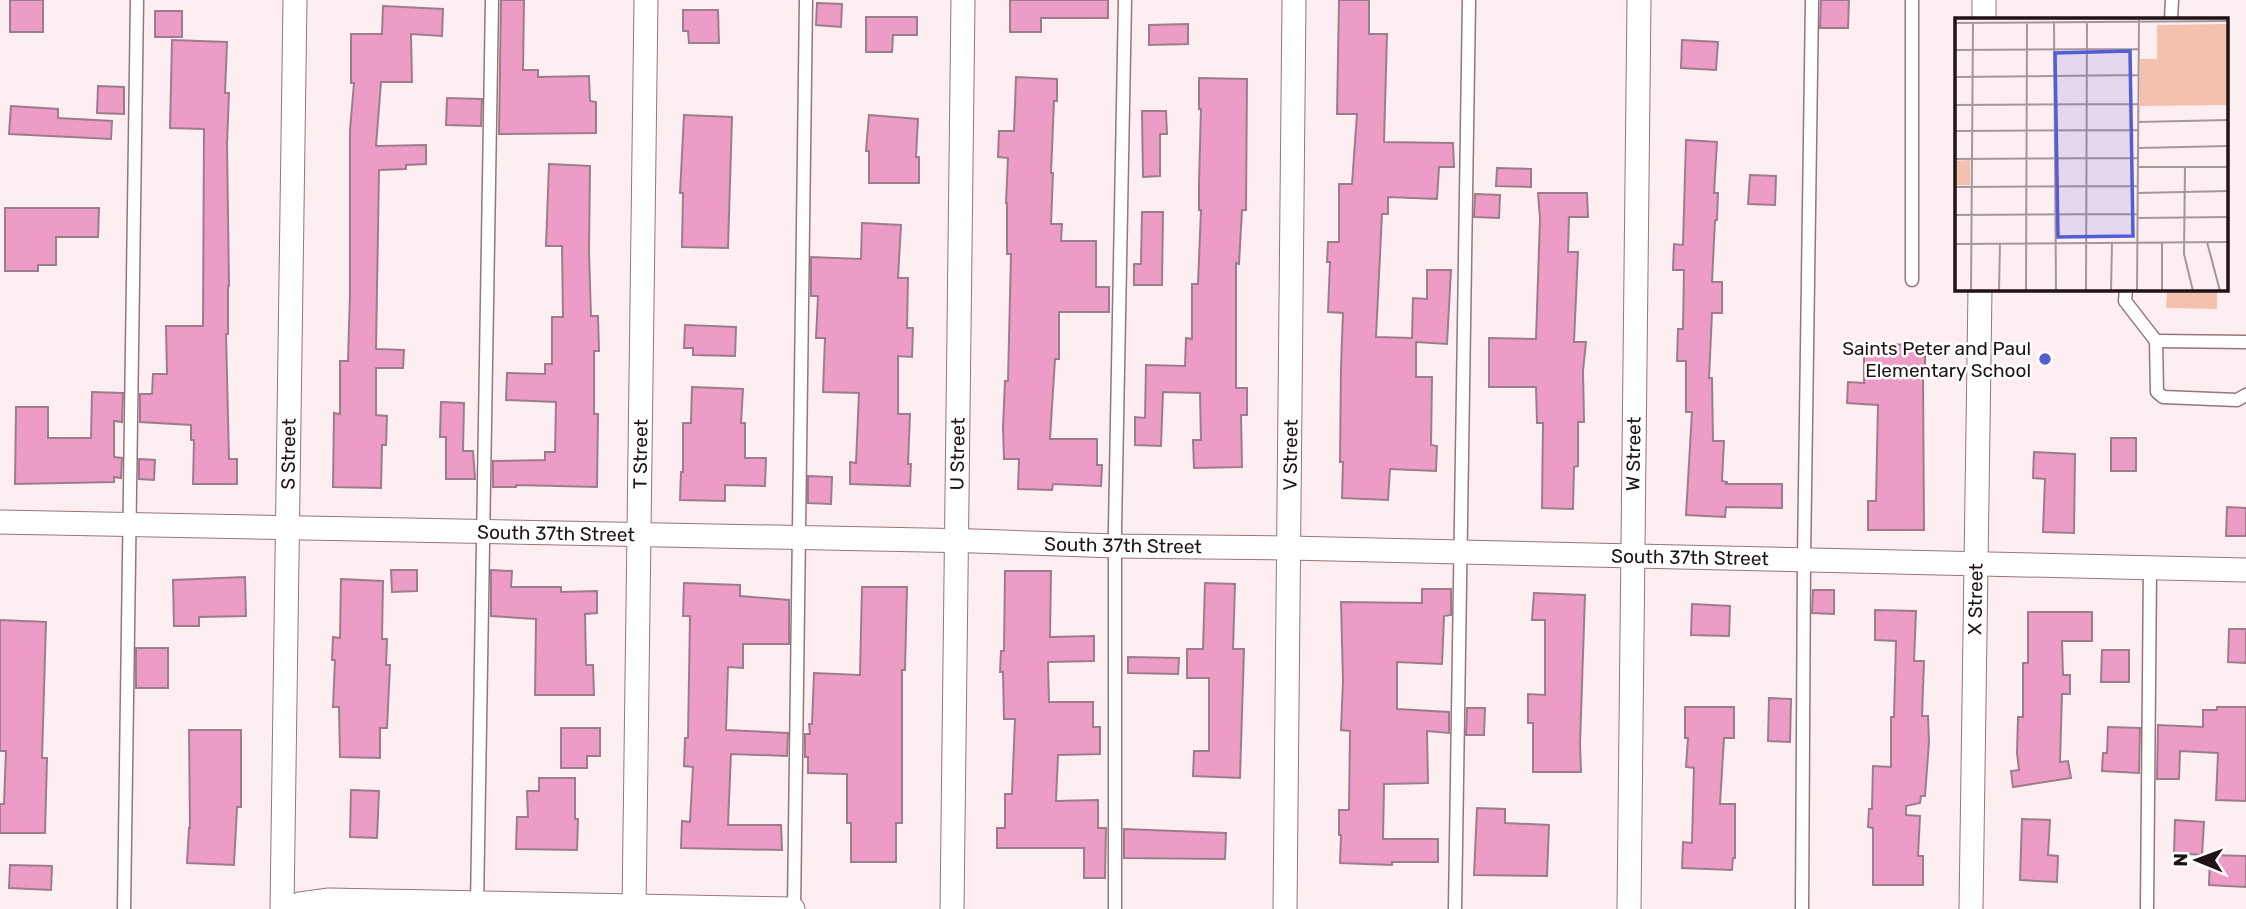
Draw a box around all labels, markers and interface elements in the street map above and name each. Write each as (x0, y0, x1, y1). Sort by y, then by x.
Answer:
inset map (1955, 18, 2228, 290)
place label: Saints Peter and Paul Elementary School (1842, 337, 2031, 382)
marker: Saints Peter and Paul Elementary School (2037, 351, 2053, 367)
street label: W Street (1621, 416, 1646, 491)
street label: U Street (945, 417, 970, 491)
street label: S Street (276, 418, 301, 490)
street label: T Street (628, 418, 653, 489)
street label: V Street (1278, 418, 1303, 491)
street label: South 37th Street (477, 521, 636, 546)
street label: South 37th Street (1044, 533, 1203, 558)
street label: South 37th Street (1611, 545, 1770, 570)
street label: X Street (1963, 562, 1988, 635)
north arrow (2162, 825, 2232, 895)
text: N (2169, 853, 2192, 867)

